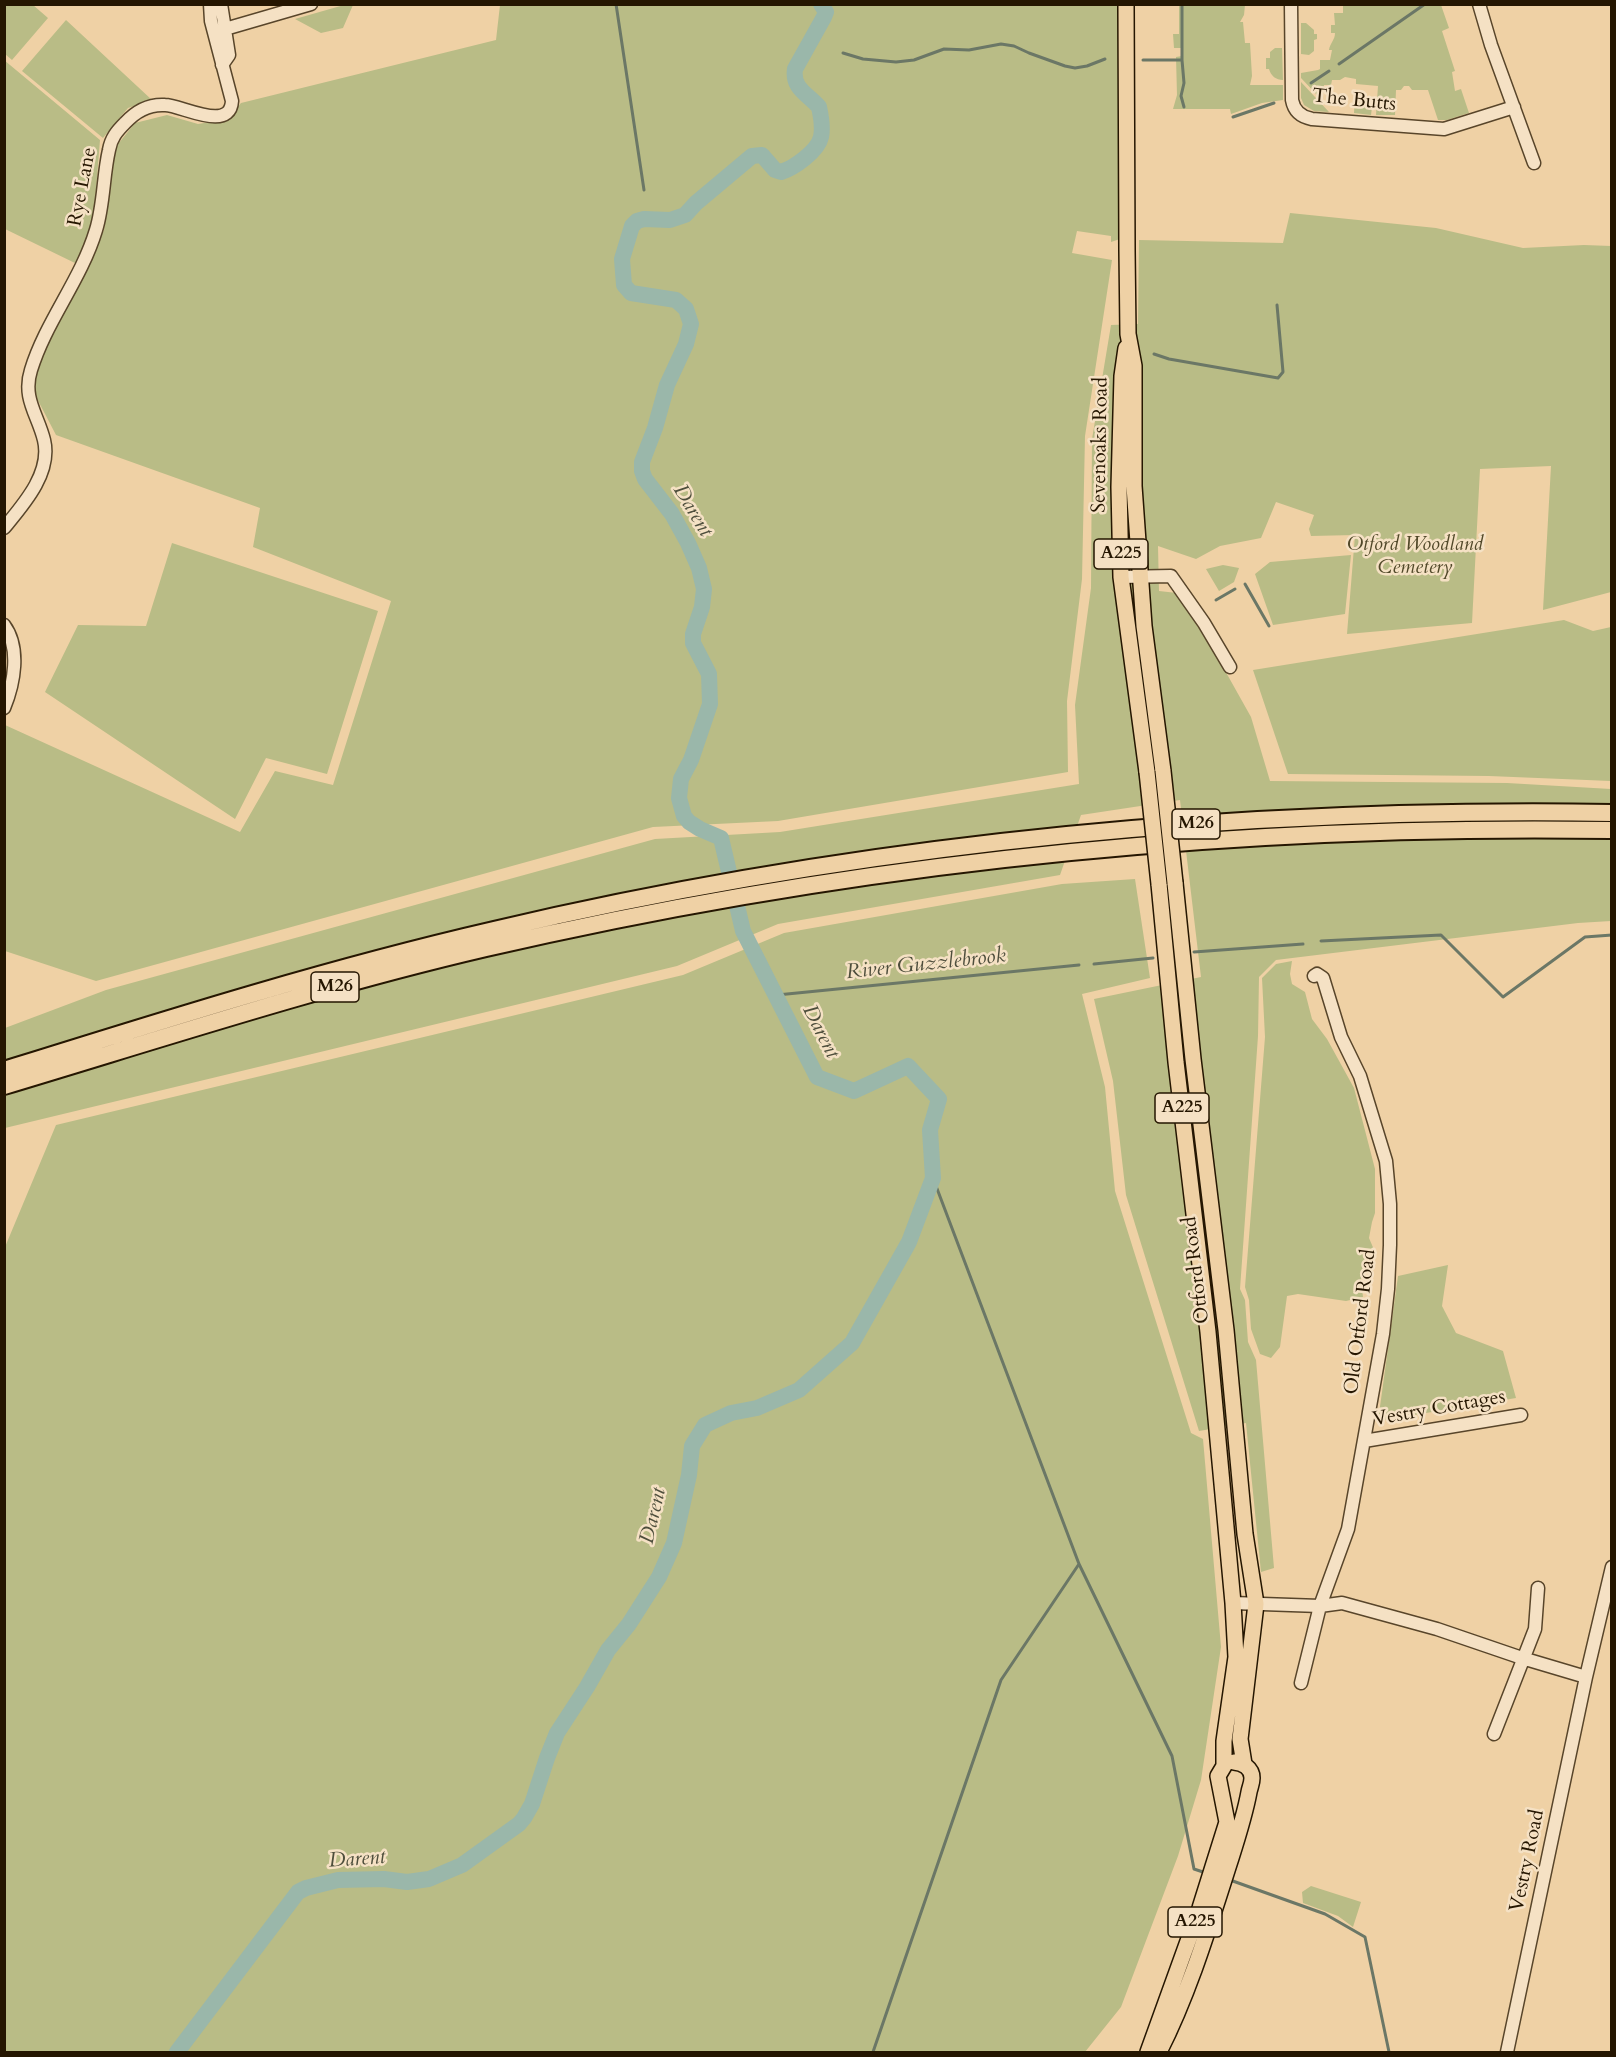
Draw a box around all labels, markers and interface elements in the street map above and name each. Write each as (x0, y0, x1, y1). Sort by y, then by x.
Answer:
street label: The Butts (1311, 85, 1397, 117)
street label: Rye Lane (64, 145, 102, 229)
street label: Sevenoaks Road (1088, 377, 1114, 513)
water label: Darent (667, 480, 717, 542)
park label: Otford Woodland Cemetery (1347, 533, 1483, 580)
road number: A225 (1094, 539, 1148, 569)
road number: M26 (1172, 809, 1220, 839)
water label: River Guzzlebrook (845, 944, 1007, 986)
road number: M26 (311, 972, 359, 1002)
water label: Darent (796, 1001, 844, 1063)
road number: A225 (1155, 1093, 1209, 1123)
street label: Otford Road (1179, 1215, 1215, 1325)
street label: Old Otford Road (1340, 1248, 1382, 1396)
street label: Vestry Cottages (1371, 1386, 1507, 1432)
water label: Darent (635, 1486, 673, 1546)
street label: Vestry Road (1505, 1808, 1551, 1914)
water label: Darent (328, 1845, 386, 1875)
road number: A225 (1168, 1907, 1222, 1937)

